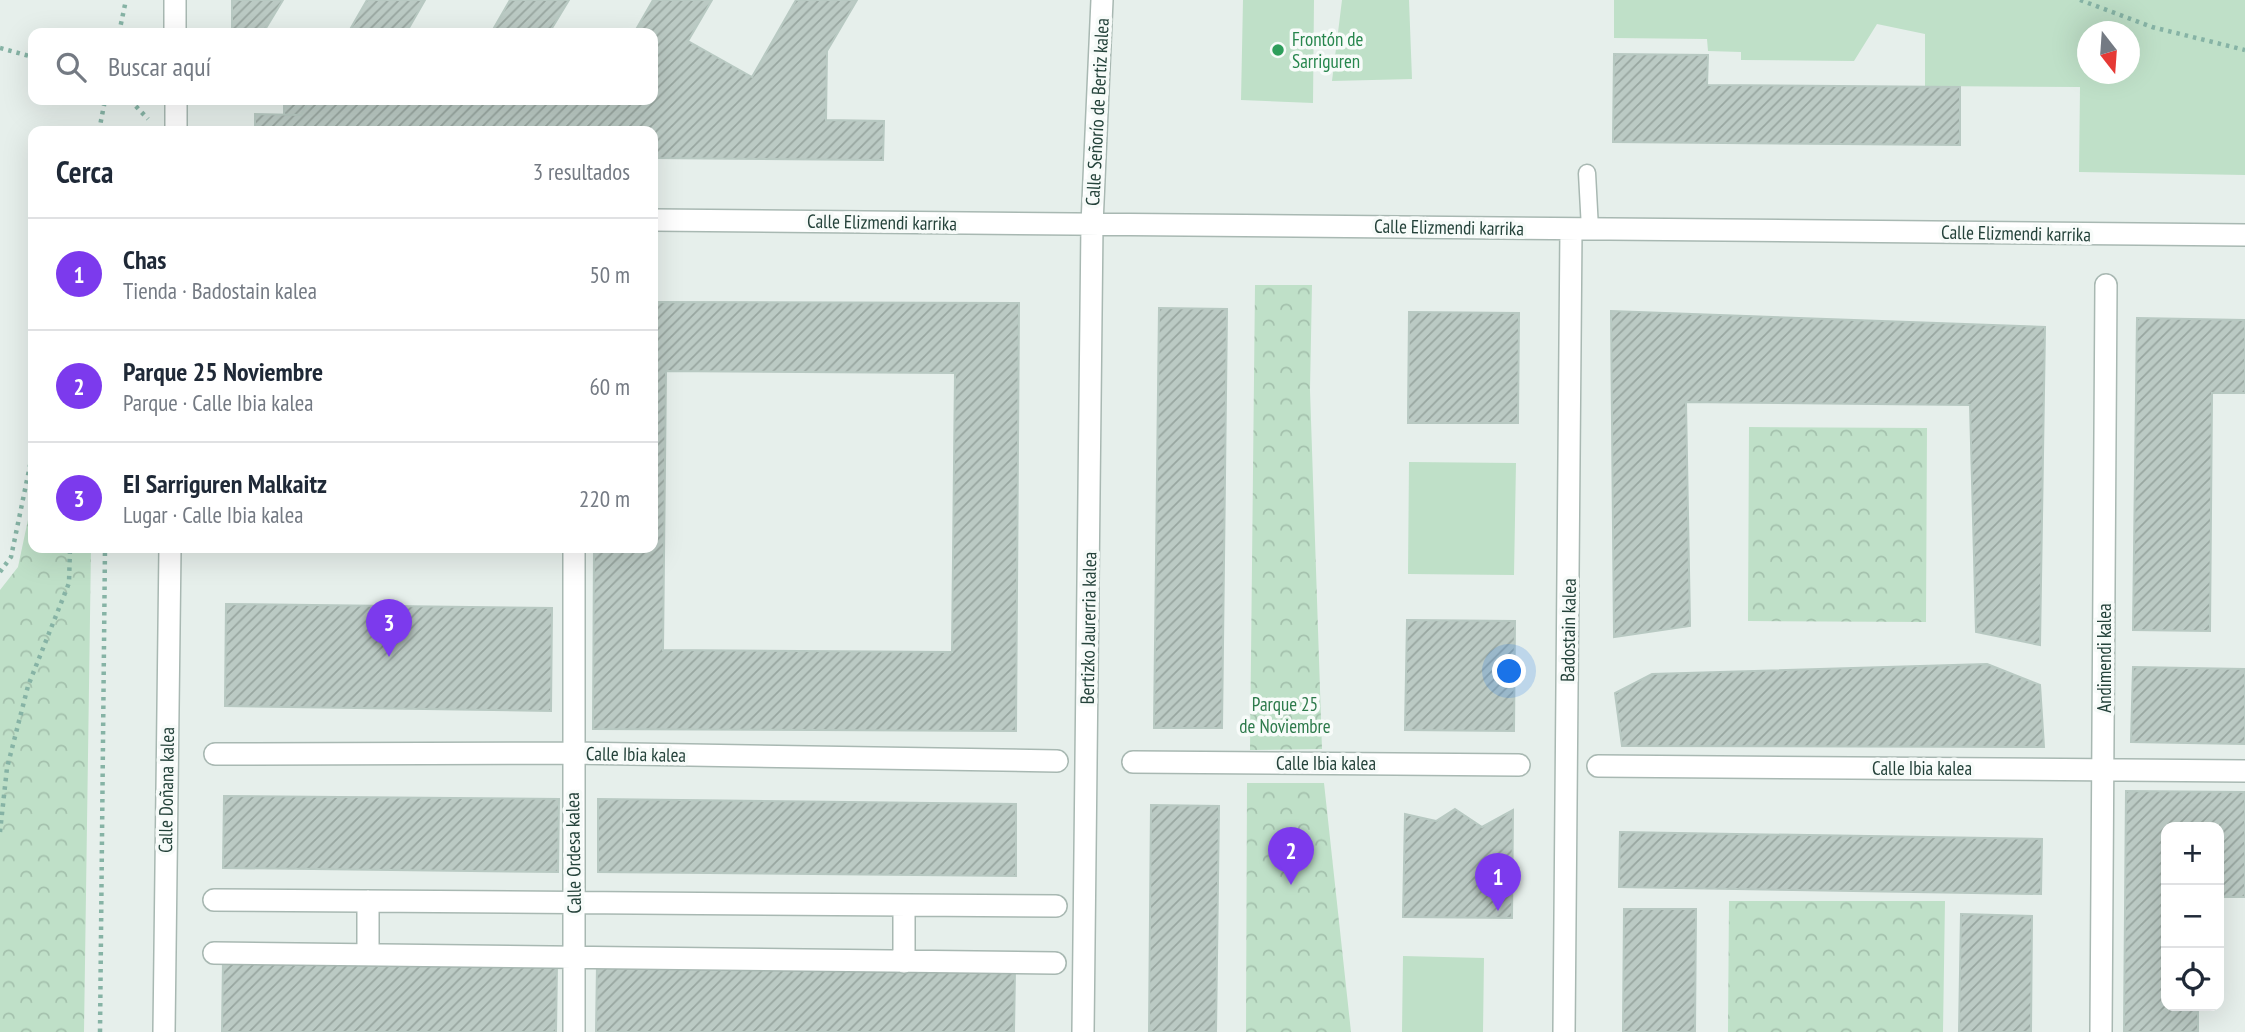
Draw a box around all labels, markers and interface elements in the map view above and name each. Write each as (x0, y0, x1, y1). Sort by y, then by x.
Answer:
street label: Calle Señorío de Bertiz kalea (1080, 17, 1114, 207)
north arrow (2077, 21, 2140, 84)
place label: Frontón de Sarriguren (1292, 27, 1363, 73)
search box (28, 28, 658, 105)
marker: Frontón de Sarriguren (1270, 42, 1286, 58)
icon: search (52, 48, 90, 86)
text: Buscar aquí (108, 50, 211, 83)
text: Cerca (56, 152, 113, 191)
text: 3 resultados (533, 157, 630, 186)
street label: Calle Elizmendi karrika (807, 209, 957, 235)
street label: Calle Elizmendi karrika (1374, 214, 1524, 240)
street label: Calle Elizmendi karrika (1941, 220, 2091, 246)
text: Chas (123, 243, 166, 276)
text: 1 (74, 260, 85, 289)
text: 50 m (589, 260, 630, 289)
text: Tienda · Badostain kalea (123, 276, 317, 305)
text: Parque 25 Noviembre (123, 355, 323, 388)
text: 2 (74, 372, 85, 401)
text: 60 m (589, 372, 630, 401)
text: Parque · Calle Ibia kalea (123, 388, 313, 417)
text: EI Sarriguren Malkaitz (123, 467, 327, 500)
text: 3 (74, 484, 85, 513)
text: 220 m (579, 484, 630, 513)
text: Lugar · Calle Ibia kalea (123, 500, 303, 529)
street label: Bertizko Jaurerria kalea (1075, 552, 1101, 704)
street label: Badostain kalea (1555, 578, 1581, 682)
pin: 3 (366, 599, 412, 657)
street label: Andimendi kalea (2092, 603, 2116, 713)
your location (1492, 654, 1526, 688)
park label: Parque 25 de Noviembre (1239, 692, 1331, 738)
street label: Calle Doñana kalea (153, 727, 179, 853)
street label: Calle Ibia kalea (586, 741, 686, 767)
street label: Calle Ibia kalea (1276, 751, 1376, 775)
street label: Calle Ibia kalea (1872, 756, 1972, 780)
street label: Calle Ordesa kalea (560, 792, 586, 914)
map controls (2161, 822, 2224, 1011)
button: + (2161, 822, 2224, 885)
pin: 2 (1268, 827, 1314, 885)
pin: 1 (1475, 853, 1521, 911)
button: − (2161, 885, 2224, 948)
button: locate (2161, 948, 2224, 1011)

